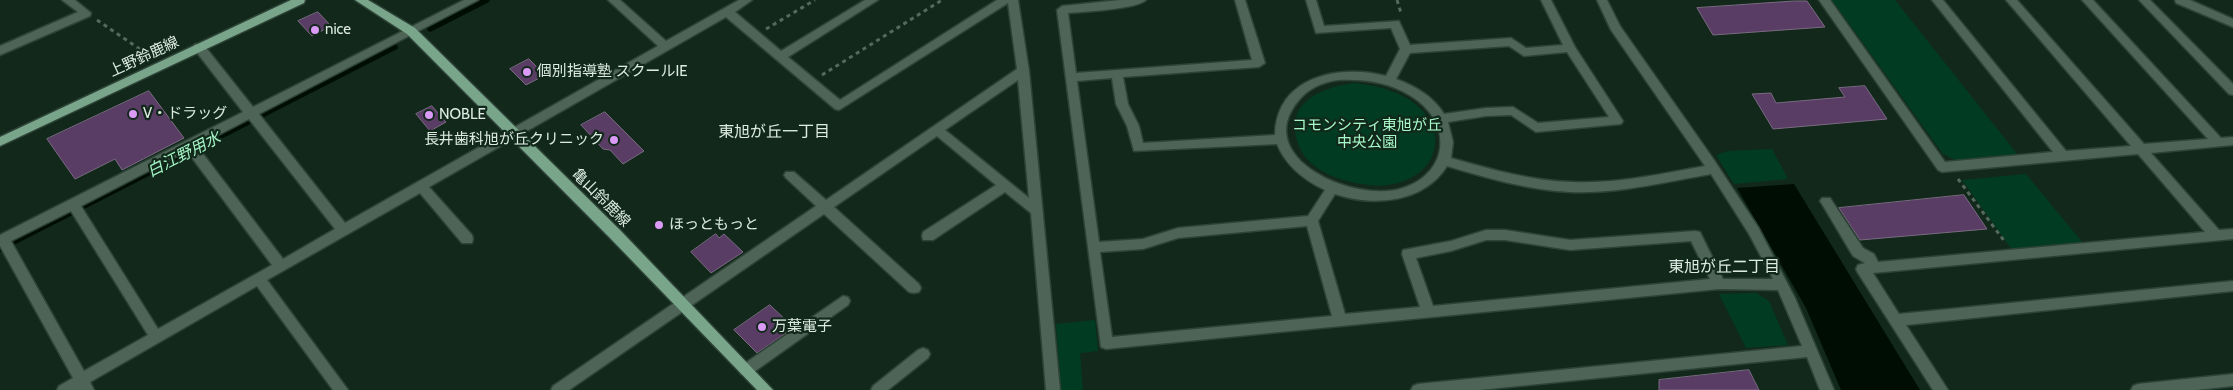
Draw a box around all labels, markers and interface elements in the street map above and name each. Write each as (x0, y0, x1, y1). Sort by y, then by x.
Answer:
place label: nice (325, 21, 351, 39)
marker: nice (309, 24, 321, 36)
street label: 上野鈴鹿線 (106, 33, 182, 81)
place label: 個別指導塾 スクールIE (537, 63, 688, 81)
marker: 個別指導塾 スクールIE (521, 66, 533, 78)
place label: V・ドラッグ (143, 105, 227, 123)
place label: NOBLE (439, 106, 486, 124)
marker: V・ドラッグ (127, 108, 139, 120)
marker: NOBLE (423, 109, 435, 121)
park label: コモンシティ東旭が丘 中央公園 (1292, 117, 1442, 152)
district label: 東旭が丘一丁目 (718, 122, 830, 142)
water label: 白江野用水 (144, 128, 224, 182)
place label: 長井歯科旭が丘クリニック (424, 131, 604, 149)
marker: 長井歯科旭が丘クリニック (608, 134, 620, 146)
street label: 亀山鈴鹿線 (568, 165, 634, 231)
place label: ほっともっと (669, 216, 759, 234)
marker: ほっともっと (653, 219, 665, 231)
district label: 東旭が丘二丁目 (1668, 257, 1780, 277)
place label: 万葉電子 (772, 318, 832, 336)
marker: 万葉電子 (756, 321, 768, 333)

